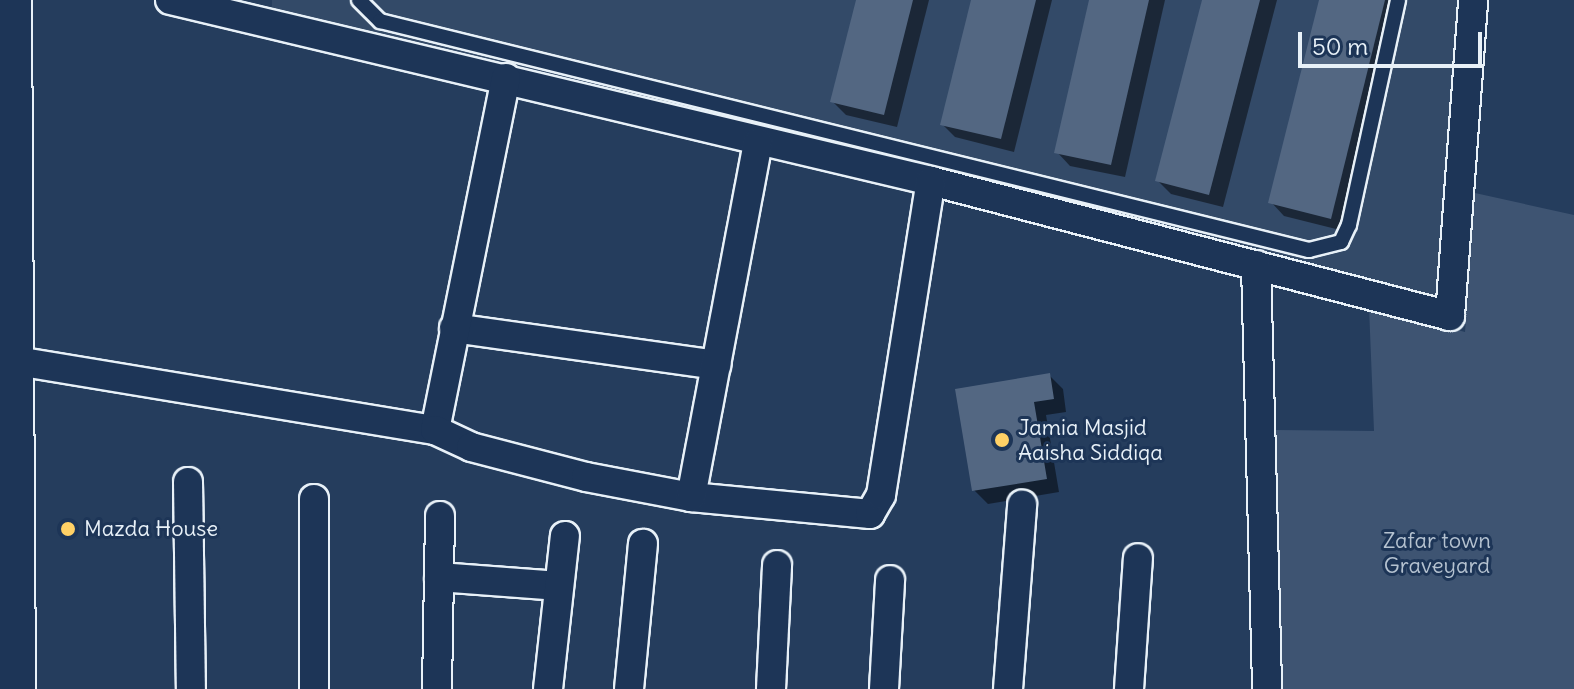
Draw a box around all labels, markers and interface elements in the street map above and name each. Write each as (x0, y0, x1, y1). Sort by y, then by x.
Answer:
scale bar (1302, 16, 1486, 66)
text: 50 m (1312, 31, 1368, 61)
place label: Jamia Masjid Aaisha Siddiqa (1018, 414, 1163, 466)
marker: Jamia Masjid Aaisha Siddiqa (993, 431, 1011, 449)
place label: Mazda House (84, 516, 218, 542)
marker: Mazda House (59, 520, 77, 538)
park label: Zafar town Graveyard (1383, 527, 1491, 578)

